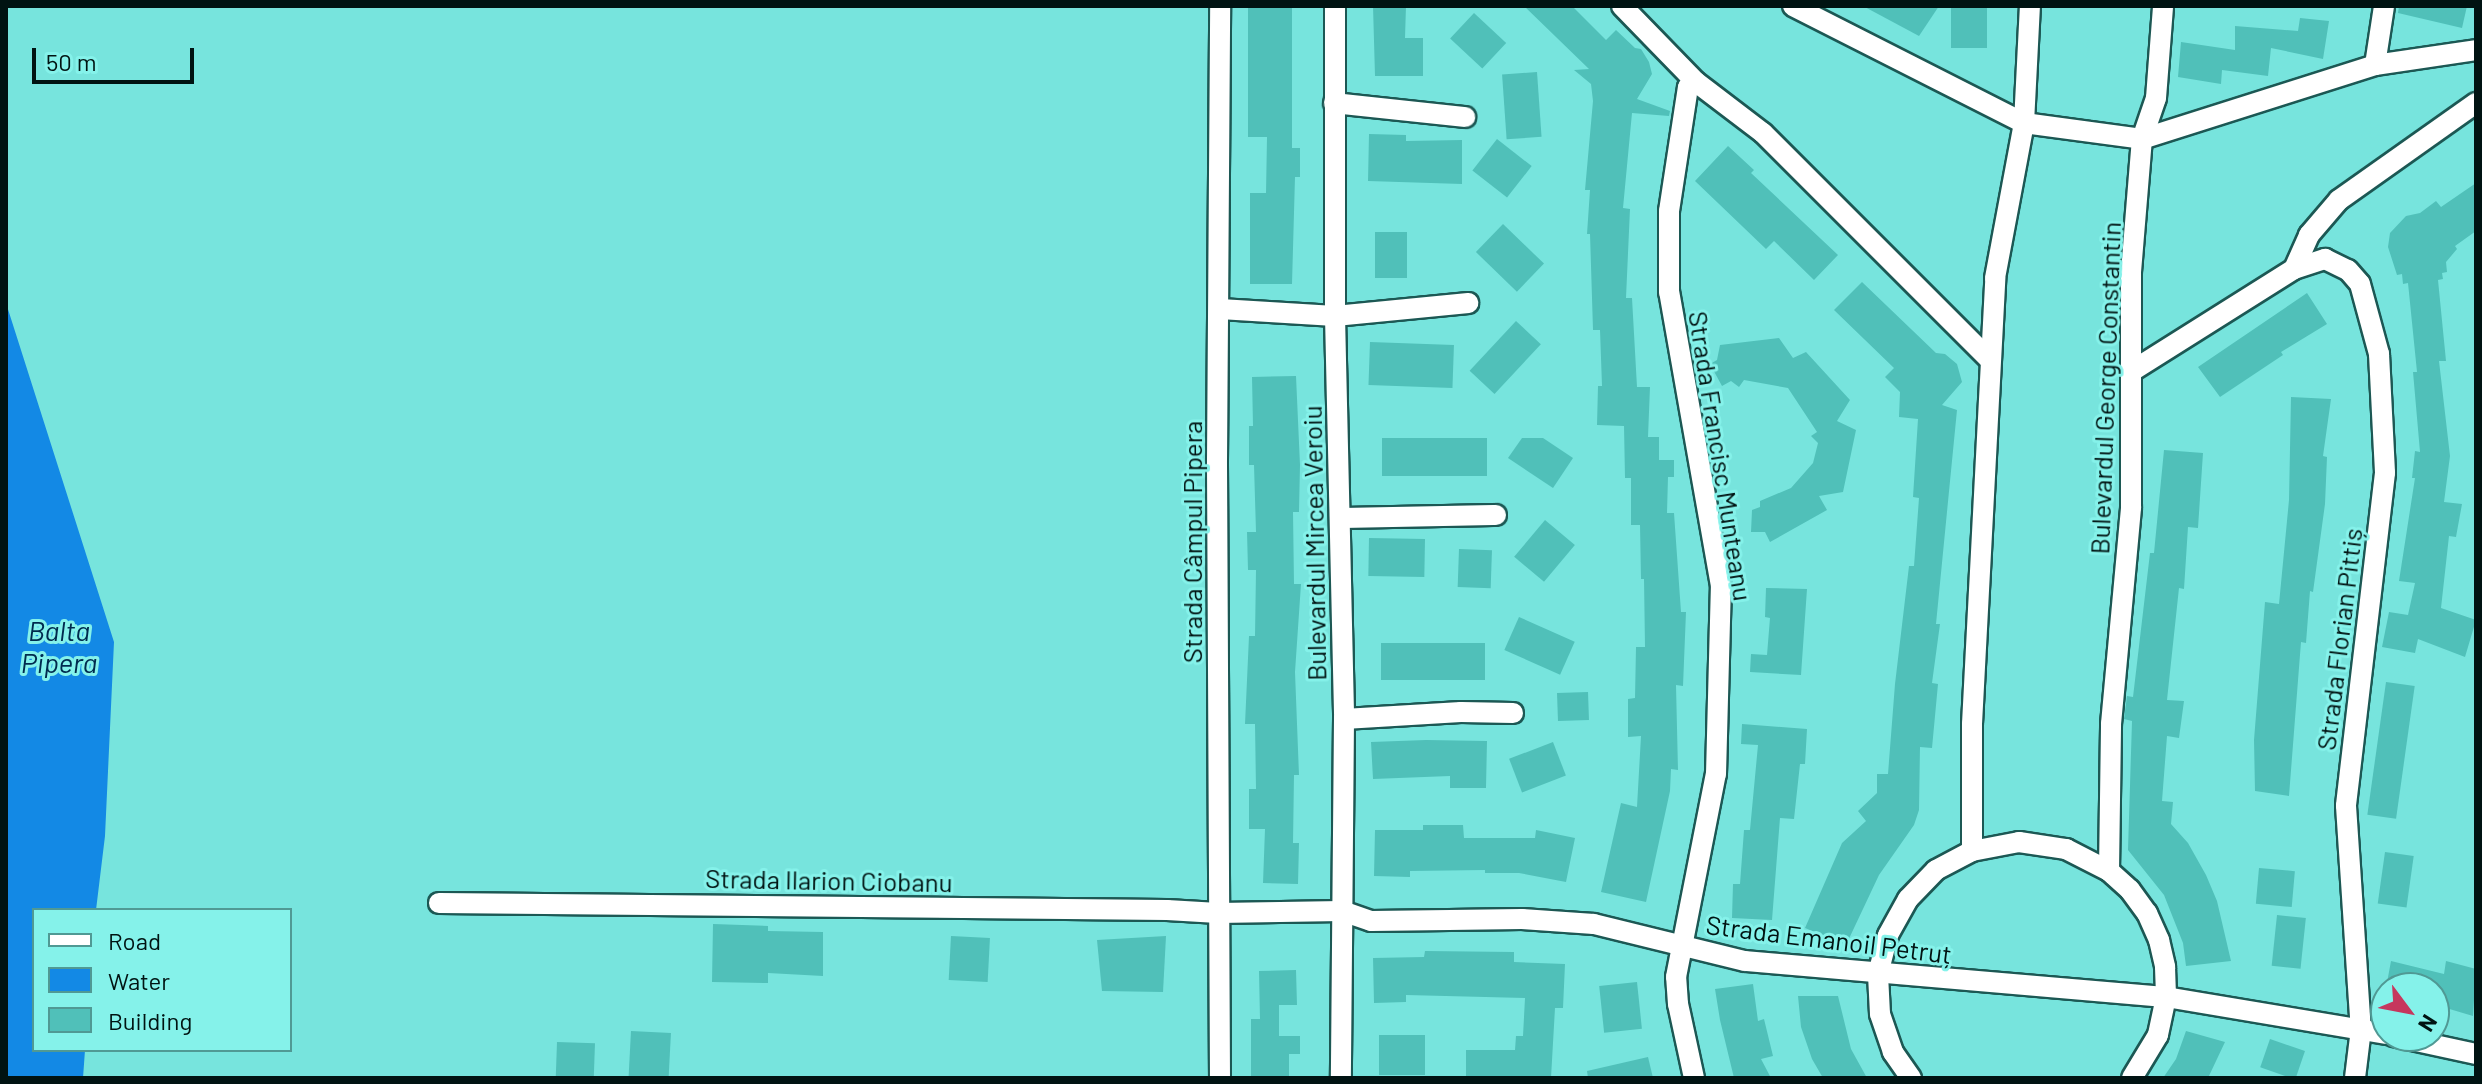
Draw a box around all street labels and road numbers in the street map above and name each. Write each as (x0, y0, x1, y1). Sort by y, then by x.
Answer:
street label: Bulevardul George Constantin (2084, 221, 2126, 555)
street label: Strada Francisc Munteanu (1683, 309, 1759, 603)
street label: Bulevardul Mircea Veroiu (1296, 405, 1332, 681)
street label: Strada Câmpul Pipera (1176, 421, 1208, 663)
street label: Strada Florian Pittiș (2310, 526, 2368, 752)
street label: Strada Ilarion Ciobanu (705, 862, 953, 898)
street label: Strada Emanoil Petruț (1704, 908, 1954, 970)

